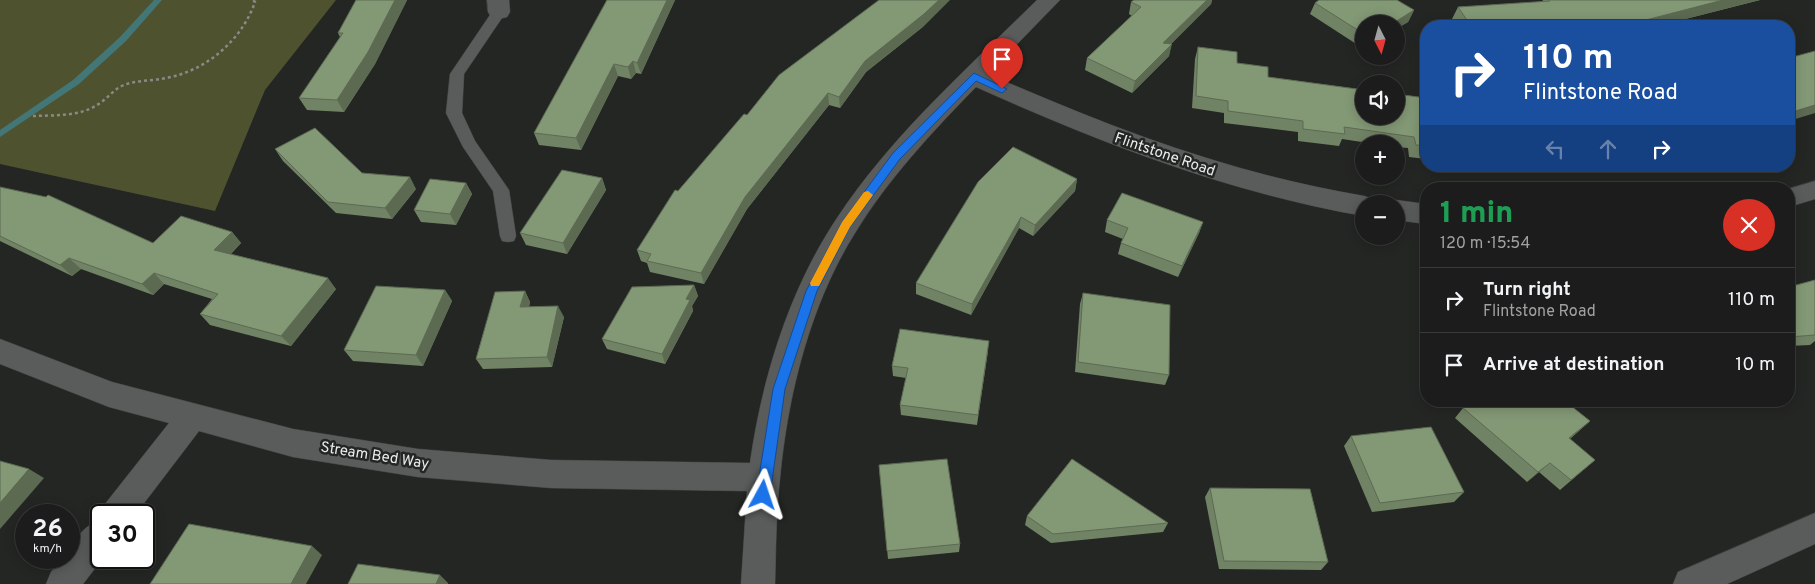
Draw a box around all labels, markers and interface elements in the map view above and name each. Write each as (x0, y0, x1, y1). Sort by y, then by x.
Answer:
north arrow (1355, 15, 1405, 65)
map controls (1355, 15, 1405, 245)
text: 110 m (1523, 37, 1613, 81)
pin (981, 38, 1023, 89)
icon: right (1440, 40, 1505, 105)
icon: arrive (988, 45, 1016, 73)
button: sound (1355, 75, 1405, 125)
text: Flintstone Road (1523, 80, 1678, 107)
street label: Flintstone Road (1111, 129, 1218, 182)
button: + (1355, 135, 1405, 185)
icon: left (1541, 135, 1569, 163)
icon: ahead (1594, 135, 1622, 163)
icon: right (1647, 135, 1675, 163)
button: − (1355, 195, 1405, 245)
text: 1 min (1440, 196, 1513, 233)
button: close (1723, 199, 1775, 251)
text: 120 m · 15:54 (1440, 234, 1531, 254)
text: Turn right (1483, 278, 1571, 302)
icon: right (1440, 286, 1468, 314)
text: 110 m (1728, 288, 1775, 312)
text: Flintstone Road (1483, 302, 1596, 322)
icon: arrive (1440, 351, 1468, 379)
text: Arrive at destination (1483, 353, 1664, 377)
text: 10 m (1735, 353, 1775, 377)
street label: Stream Bed Way (319, 439, 430, 474)
position arrow (736, 468, 788, 520)
speed limit sign: 30 (90, 504, 155, 569)
text: 26 (32, 514, 63, 546)
text: km/h (33, 541, 62, 557)

